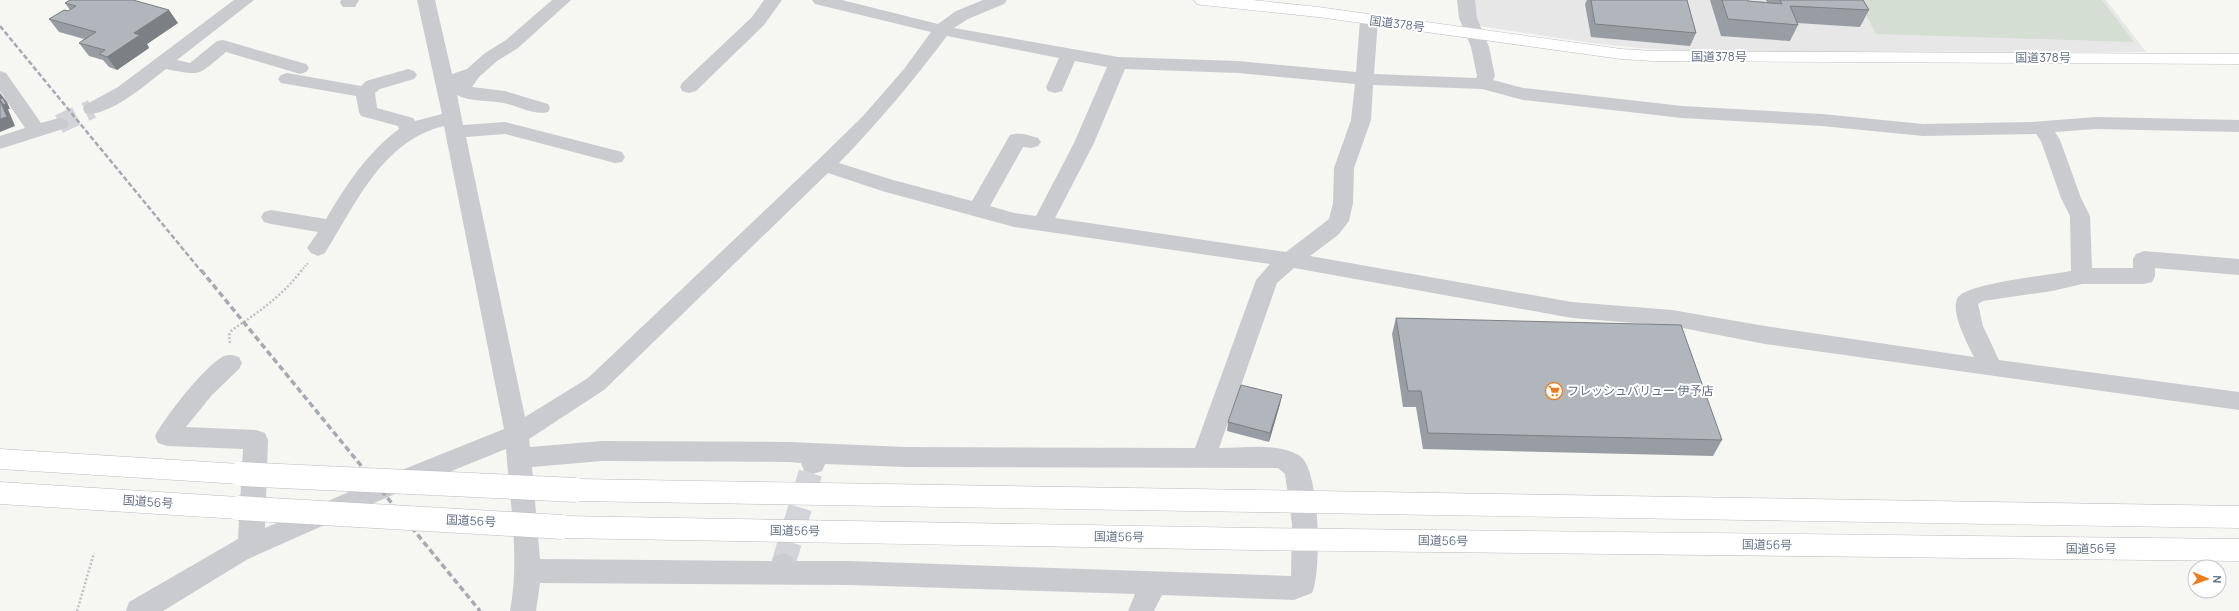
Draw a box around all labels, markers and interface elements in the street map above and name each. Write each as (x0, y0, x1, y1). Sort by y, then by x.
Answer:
street label: 国道378号 (1368, 12, 1426, 35)
street label: 国道378号 (1691, 48, 1747, 65)
street label: 国道378号 (2015, 49, 2071, 66)
supermarket icon: フレッシュバリュー 伊予店 (1544, 381, 1564, 401)
place label: フレッシュバリュー 伊予店 (1567, 382, 1713, 399)
street label: 国道56号 (122, 491, 174, 512)
street label: 国道56号 (445, 511, 497, 530)
street label: 国道56号 (770, 522, 820, 539)
street label: 国道56号 (1094, 528, 1144, 545)
street label: 国道56号 (1418, 532, 1468, 549)
street label: 国道56号 (1742, 536, 1792, 553)
street label: 国道56号 (2066, 540, 2116, 557)
north arrow (2187, 559, 2227, 599)
text: N (2210, 575, 2225, 584)

